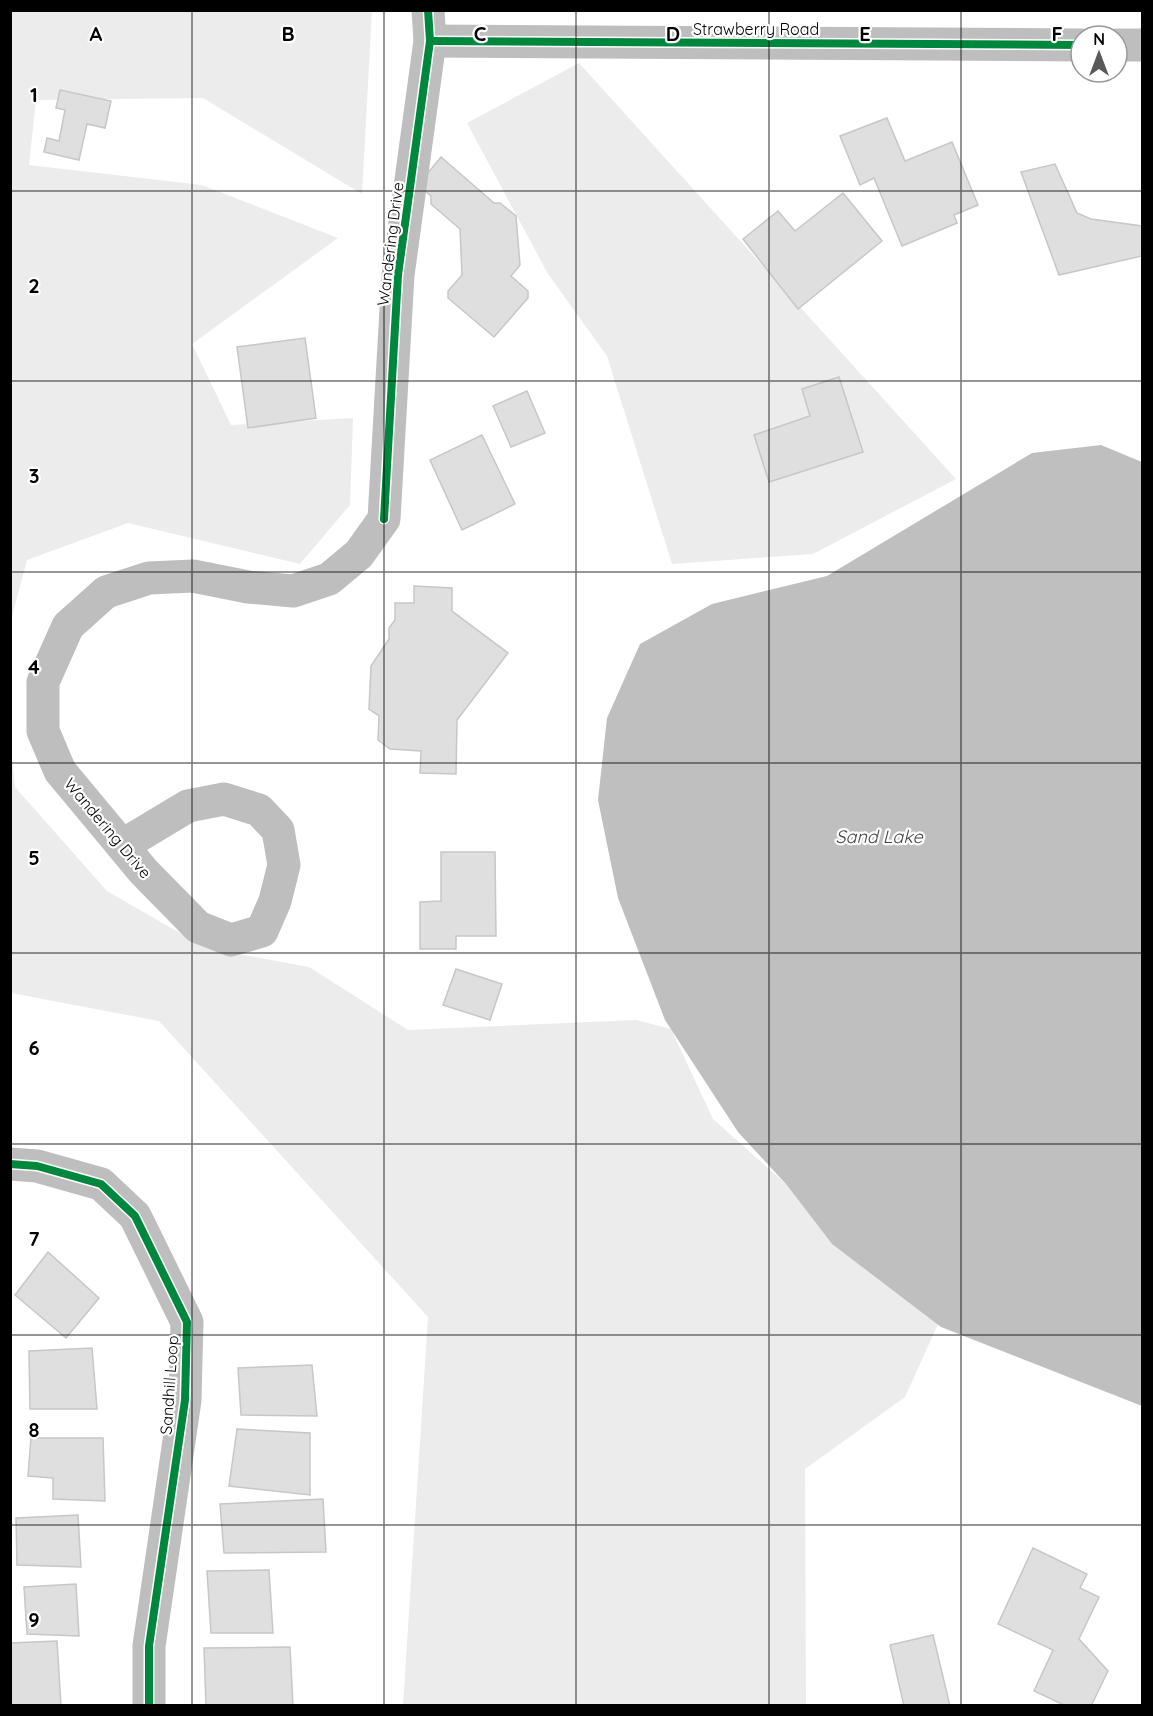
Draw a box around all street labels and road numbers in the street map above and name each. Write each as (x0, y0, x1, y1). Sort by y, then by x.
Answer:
street label: Strawberry Road (693, 19, 819, 39)
street label: Wandering Drive (372, 181, 408, 307)
street label: Wandering Drive (60, 774, 156, 882)
street label: Sandhill Loop (156, 1335, 182, 1435)

